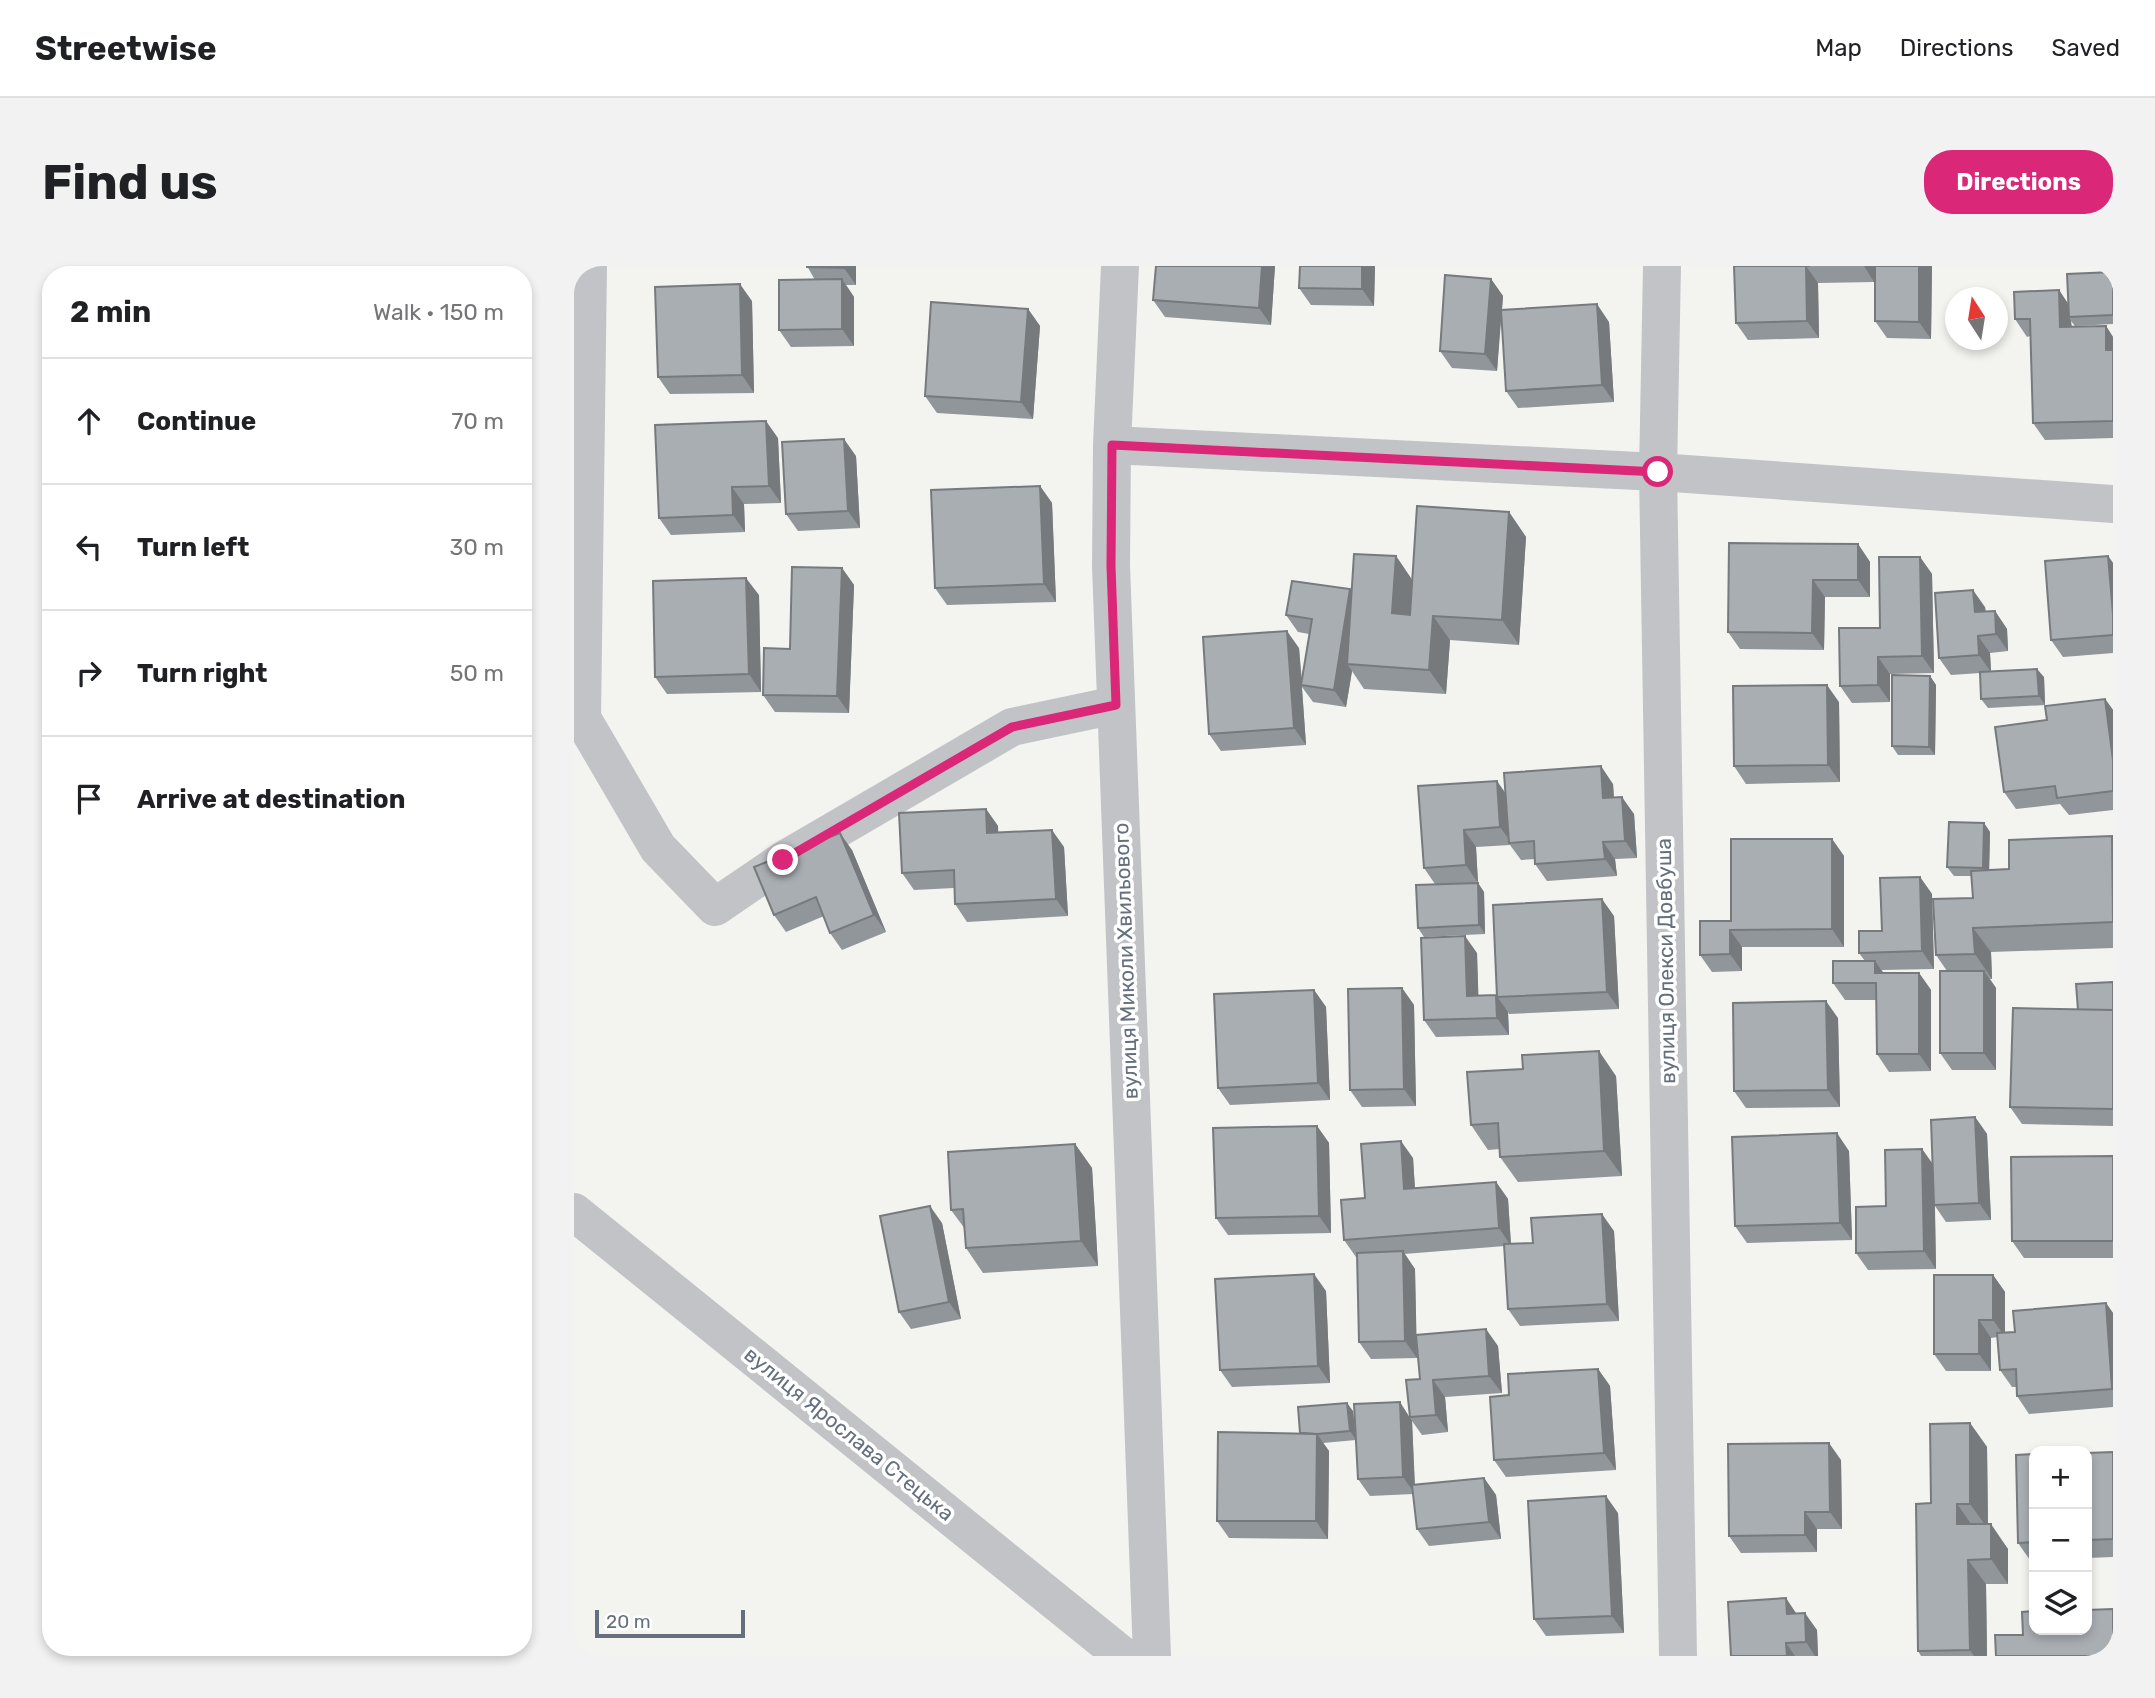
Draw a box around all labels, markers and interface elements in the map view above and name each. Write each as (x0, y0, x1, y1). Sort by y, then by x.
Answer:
text: Streetwise (35, 29, 217, 68)
text: Map (1815, 34, 1862, 62)
text: Directions (1900, 34, 2013, 62)
text: Saved (2051, 34, 2120, 62)
button: Directions (1924, 150, 2113, 214)
text: Find us (42, 153, 218, 211)
north arrow (1945, 287, 2008, 350)
text: 2 min (70, 294, 151, 330)
text: Walk · 150 m (373, 298, 504, 326)
icon: ahead (70, 402, 108, 440)
text: Continue (137, 406, 256, 437)
text: 70 m (452, 407, 504, 435)
route start (1642, 456, 1673, 487)
icon: left (70, 528, 108, 566)
text: Turn left (137, 532, 249, 563)
text: 30 m (449, 533, 504, 561)
icon: right (70, 654, 108, 692)
text: Turn right (137, 658, 267, 689)
text: 50 m (450, 659, 504, 687)
icon: arrive (70, 780, 108, 818)
text: Arrive at destination (137, 784, 405, 815)
street label: вулиця Миколи Хвильового (1108, 822, 1143, 1100)
street label: вулиця Олекси Довбуша (1651, 838, 1680, 1084)
route end (767, 844, 798, 875)
street label: вулиця Ярослава Стецька (740, 1341, 959, 1526)
map controls (2029, 1446, 2092, 1635)
button: + (2029, 1446, 2092, 1509)
button: − (2029, 1509, 2092, 1572)
button: layers (2029, 1572, 2092, 1635)
scale bar (595, 1607, 746, 1639)
text: 20 m (606, 1610, 651, 1633)

